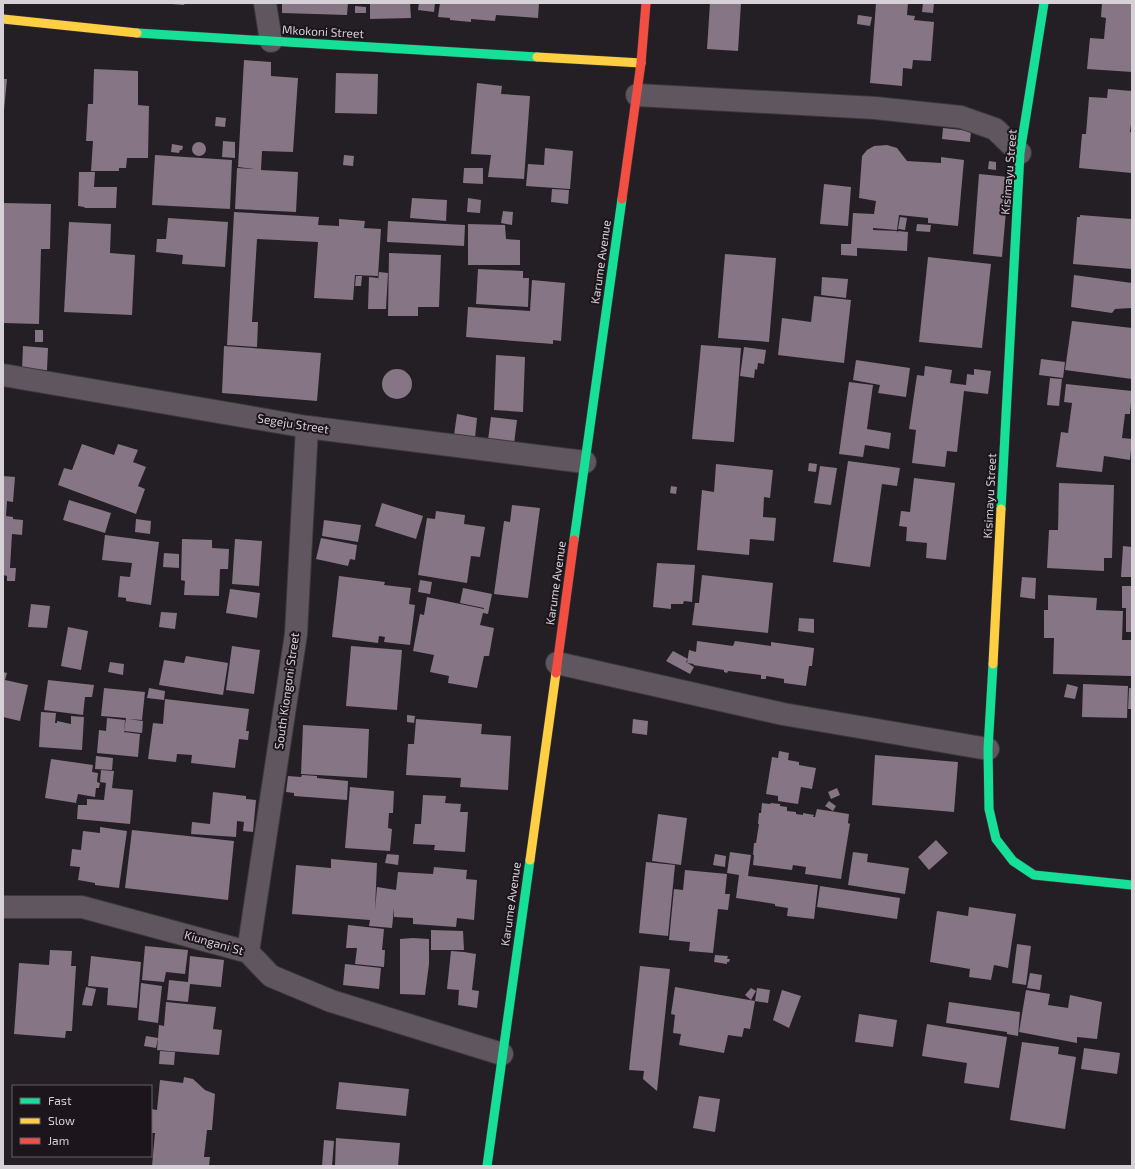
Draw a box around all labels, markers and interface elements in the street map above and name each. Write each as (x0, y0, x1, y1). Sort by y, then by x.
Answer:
street label: Mkokoni Street (282, 22, 365, 40)
street label: Kisimayu Street (997, 128, 1019, 215)
street label: Karume Avenue (587, 219, 613, 305)
street label: Segeju Street (256, 410, 330, 437)
street label: Kisimayu Street (980, 452, 998, 539)
street label: Karume Avenue (542, 540, 568, 626)
street label: South Kiongoni Street (271, 631, 301, 750)
street label: Karume Avenue (497, 861, 523, 947)
street label: Kiungani St (183, 927, 246, 957)
legend (12, 1085, 152, 1157)
text: Fast (48, 1093, 72, 1107)
text: Slow (48, 1113, 75, 1127)
text: Jam (48, 1133, 69, 1147)

